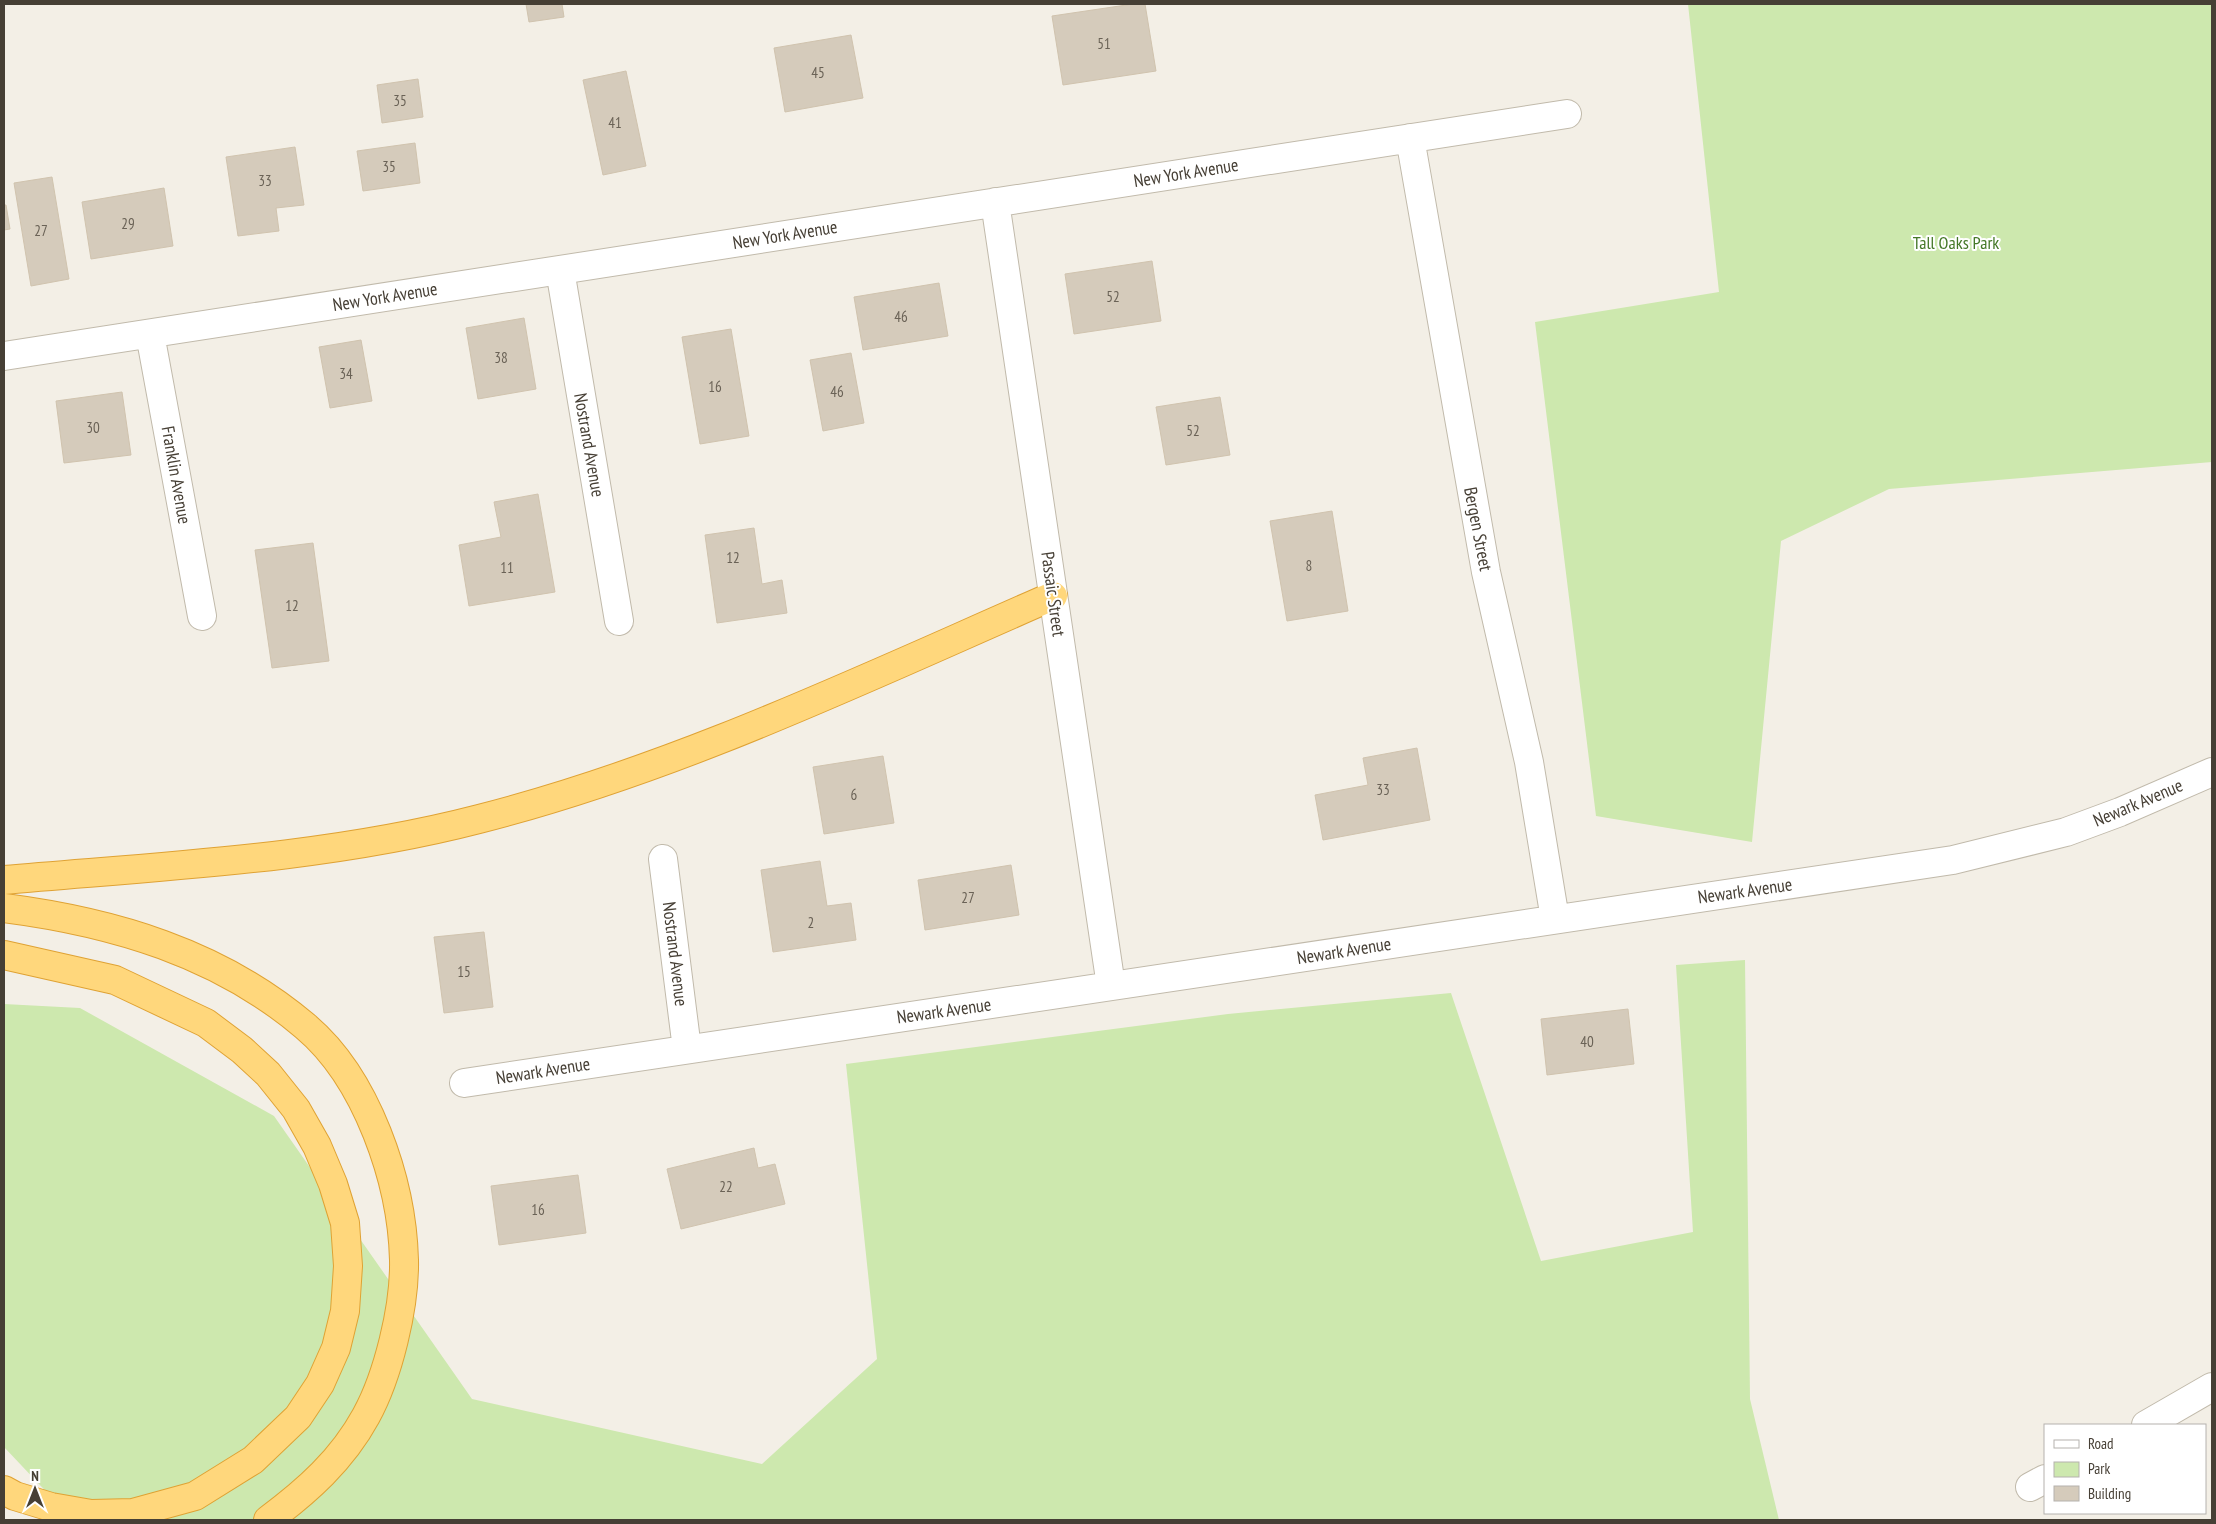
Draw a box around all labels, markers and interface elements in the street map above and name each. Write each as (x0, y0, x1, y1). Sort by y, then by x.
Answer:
house number: 51 (1097, 34, 1111, 53)
house number: 45 (811, 63, 825, 82)
house number: 35 (393, 91, 407, 110)
house number: 41 (608, 113, 622, 132)
street label: New York Avenue (1132, 153, 1240, 192)
house number: 35 (382, 157, 396, 176)
house number: 33 (258, 171, 272, 190)
house number: 29 (121, 214, 135, 233)
street label: New York Avenue (731, 215, 839, 254)
house number: 27 (34, 221, 48, 240)
park label: Tall Oaks Park (1913, 231, 1999, 254)
street label: New York Avenue (331, 277, 439, 316)
house number: 52 (1106, 287, 1120, 306)
house number: 46 (894, 307, 908, 326)
house number: 38 (494, 348, 508, 367)
house number: 34 (339, 364, 353, 383)
house number: 16 (708, 377, 722, 396)
house number: 46 (830, 382, 844, 401)
street label: Nostrand Avenue (569, 391, 610, 499)
house number: 30 (86, 418, 100, 437)
house number: 52 (1186, 421, 1200, 440)
street label: Franklin Avenue (157, 424, 196, 526)
street label: Bergen Street (1459, 485, 1498, 573)
house number: 12 (726, 548, 740, 567)
street label: Passaic Street (1036, 550, 1071, 638)
house number: 8 (1306, 556, 1312, 575)
house number: 11 (500, 558, 514, 577)
house number: 12 (285, 596, 299, 615)
street label: Newark Avenue (2090, 773, 2186, 832)
house number: 33 (1376, 780, 1390, 799)
house number: 6 (851, 785, 858, 804)
street label: Newark Avenue (1696, 872, 1794, 909)
house number: 27 (961, 888, 975, 907)
street label: Nostrand Avenue (658, 900, 693, 1008)
house number: 2 (808, 913, 814, 932)
street label: Newark Avenue (1295, 932, 1393, 969)
house number: 15 (457, 962, 471, 981)
street label: Newark Avenue (895, 992, 993, 1029)
house number: 40 (1580, 1032, 1594, 1051)
street label: Newark Avenue (494, 1052, 592, 1089)
house number: 22 (719, 1177, 733, 1196)
house number: 16 (531, 1200, 545, 1219)
legend (2044, 1424, 2206, 1514)
text: Road (2088, 1434, 2114, 1453)
text: Park (2088, 1459, 2110, 1478)
north arrow (10, 1464, 60, 1514)
text: N (31, 1467, 39, 1485)
text: Building (2088, 1484, 2131, 1503)

